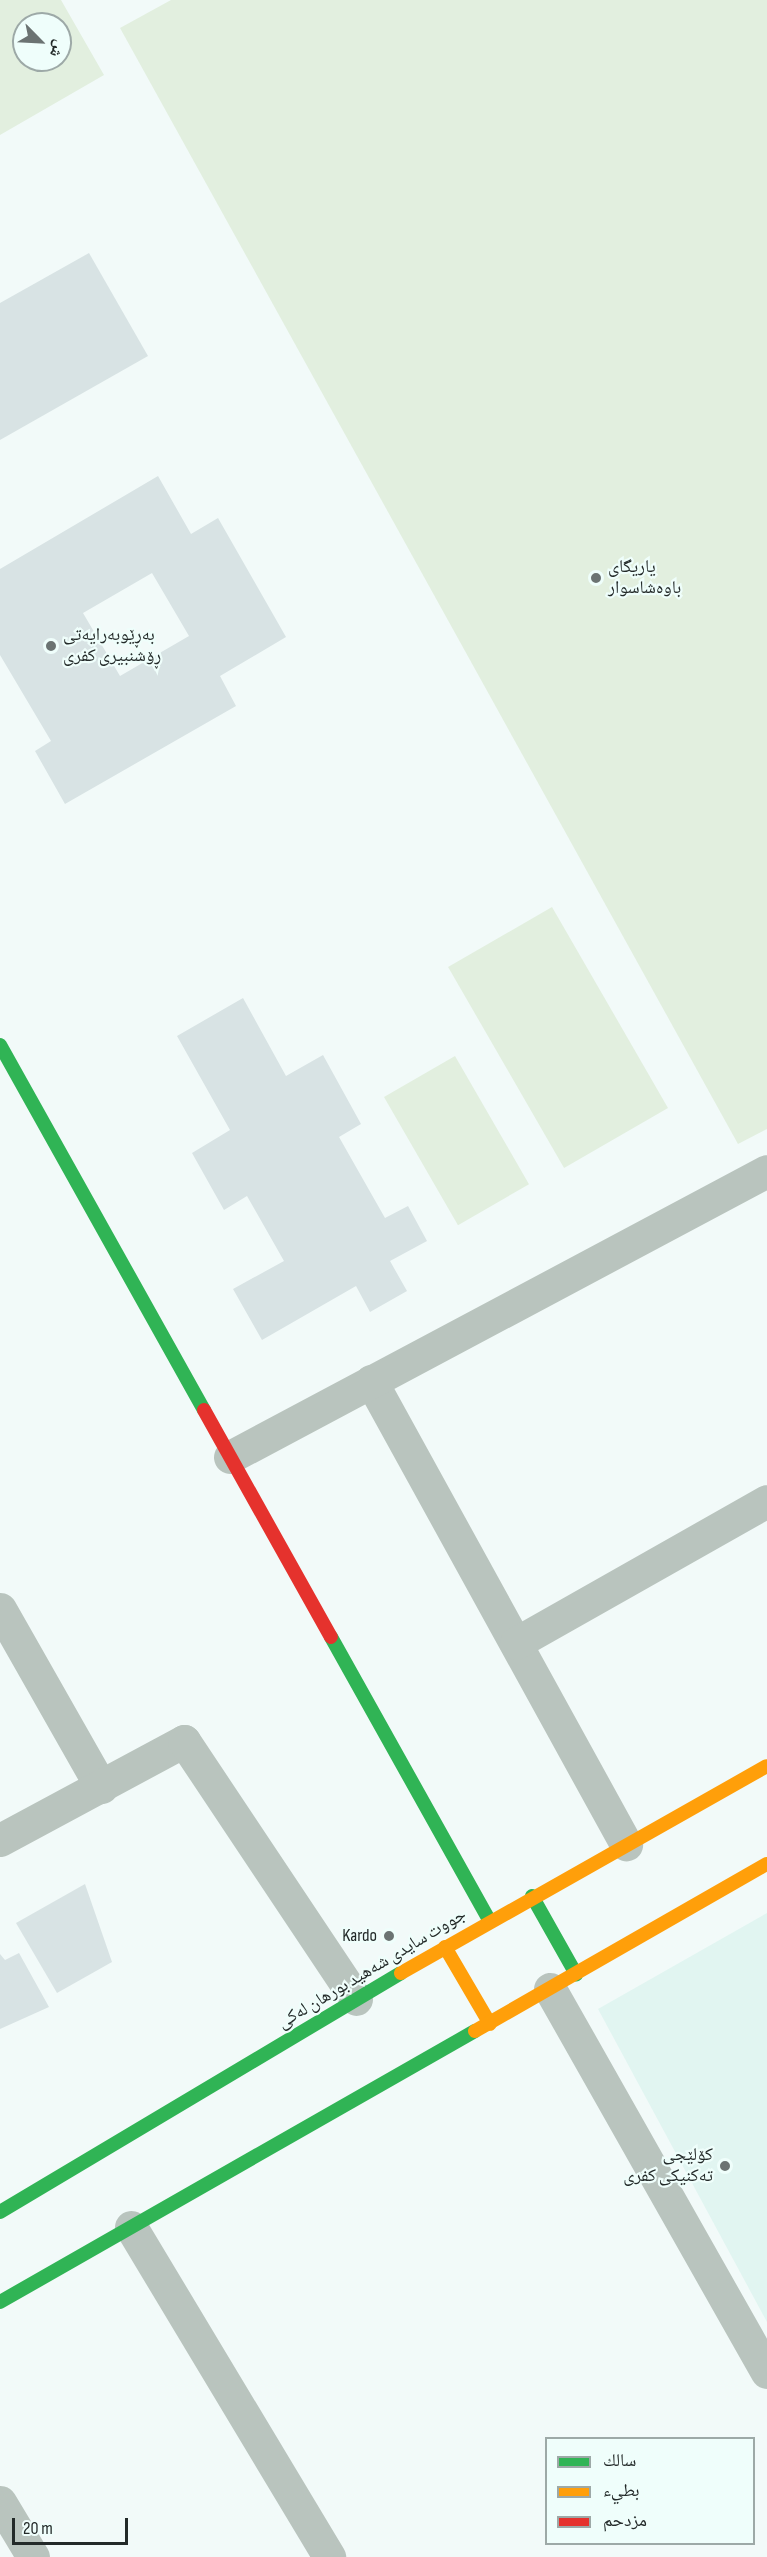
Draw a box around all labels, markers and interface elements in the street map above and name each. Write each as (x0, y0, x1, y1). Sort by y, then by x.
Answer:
north arrow (12, 12, 72, 72)
text: ش (45, 37, 69, 60)
place label: یاریگای باوەشاسوار (608, 557, 681, 600)
marker: یاریگای باوەشاسوار (589, 571, 603, 585)
place label: بەڕێوبەرایەتی ڕۆشنبیری کفری (63, 625, 161, 668)
marker: بەڕێوبەرایەتی ڕۆشنبیری کفری (44, 639, 58, 653)
street label: جووت سایدی شەهید بورهان لەکی (274, 1904, 470, 2034)
place label: Kardo (342, 1925, 377, 1947)
marker: Kardo (382, 1929, 396, 1943)
place label: کۆلێجی تەکنیکی کفری (623, 2145, 713, 2188)
marker: کۆلێجی تەکنیکی کفری (718, 2159, 732, 2173)
legend (545, 2437, 755, 2545)
text: سالك (603, 2450, 636, 2471)
text: بطيء (603, 2480, 640, 2501)
scale bar (15, 2506, 130, 2544)
text: مزدحم (603, 2510, 647, 2531)
text: 20 m (23, 2518, 53, 2539)

